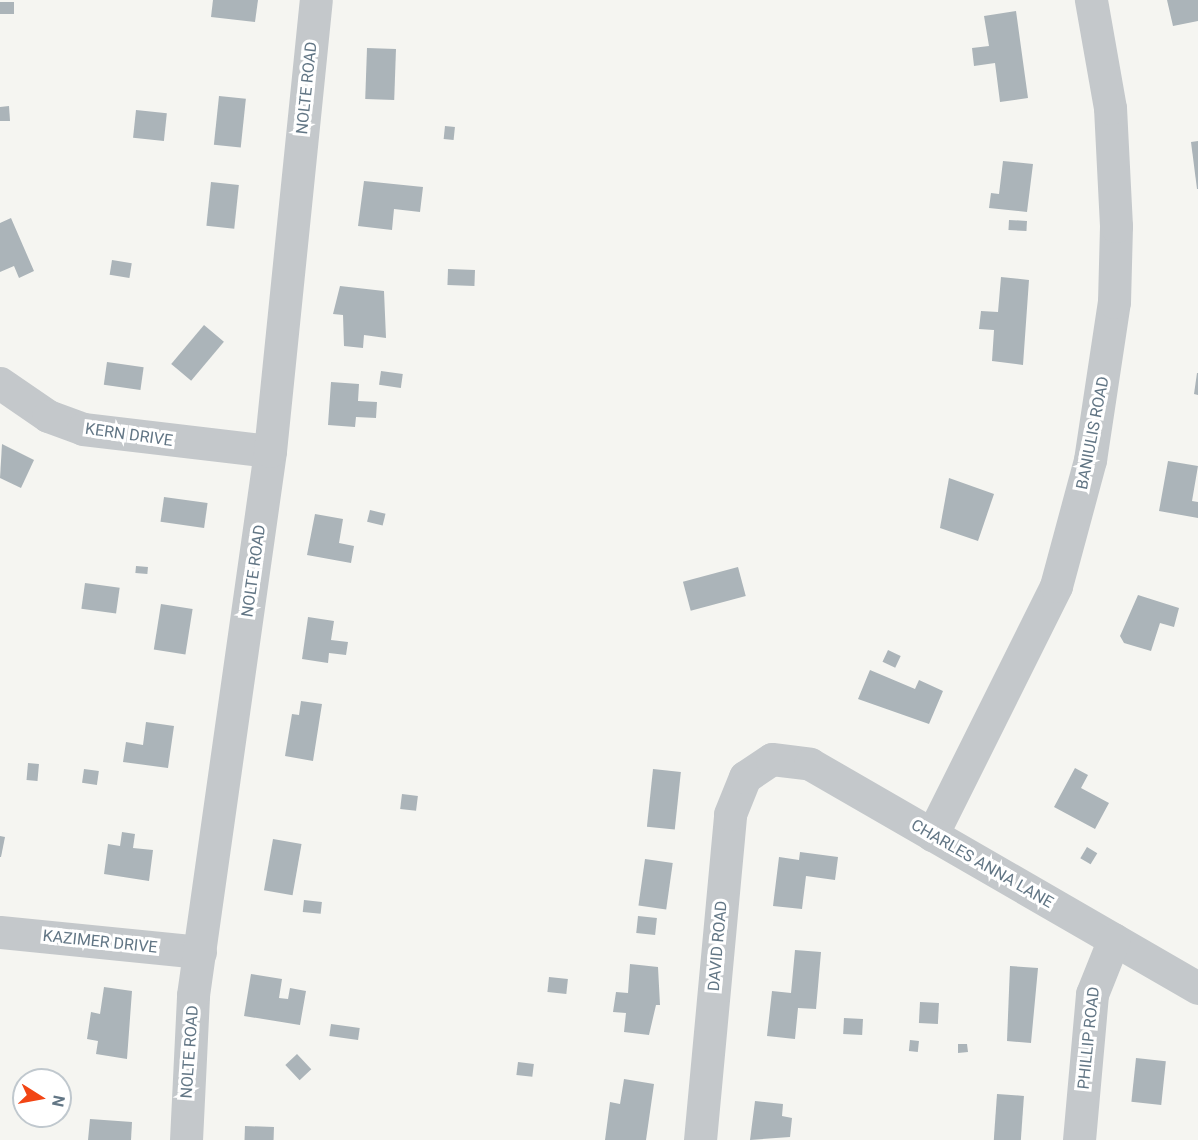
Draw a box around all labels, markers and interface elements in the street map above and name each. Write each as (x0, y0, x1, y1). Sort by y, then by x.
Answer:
street label: NOLTE ROAD (293, 41, 321, 135)
street label: BANIULIS ROAD (1073, 375, 1113, 491)
street label: KERN DRIVE (84, 419, 174, 451)
street label: NOLTE ROAD (238, 524, 270, 618)
street label: CHARLES ANNA LANE (907, 815, 1057, 913)
street label: DAVID ROAD (704, 900, 732, 992)
street label: KAZIMER DRIVE (42, 926, 158, 958)
street label: PHILLIP ROAD (1074, 986, 1104, 1090)
street label: NOLTE ROAD (177, 1005, 203, 1099)
north arrow (12, 1068, 72, 1128)
text: N (48, 1094, 69, 1108)

